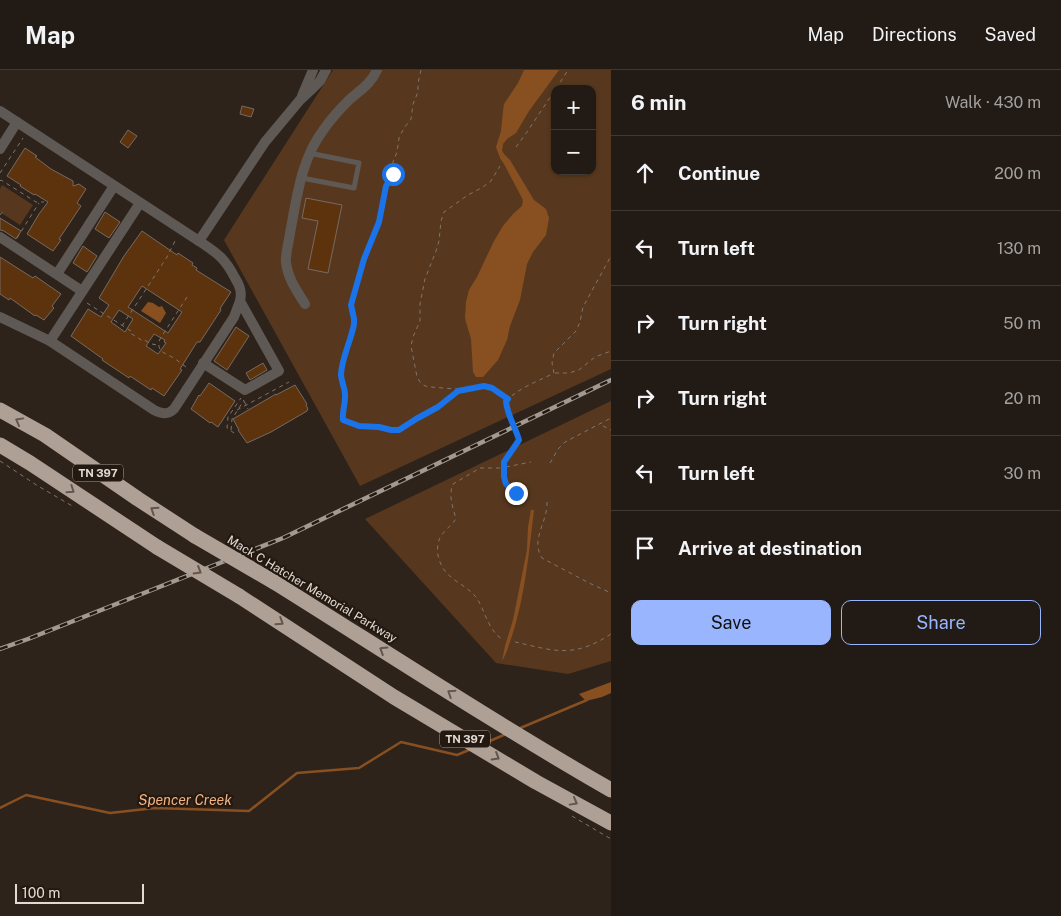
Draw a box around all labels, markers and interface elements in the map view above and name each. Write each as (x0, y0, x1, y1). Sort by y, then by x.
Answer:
text: Map (25, 21, 75, 49)
text: Map (807, 24, 844, 45)
text: Directions (872, 24, 957, 45)
text: Saved (985, 24, 1036, 45)
map controls (551, 85, 596, 175)
button: + (551, 85, 596, 130)
text: 6 min (631, 90, 687, 115)
text: Walk · 430 m (945, 93, 1041, 112)
button: − (551, 130, 596, 175)
icon: ahead (631, 159, 659, 187)
text: Continue (678, 162, 760, 184)
route start (382, 163, 405, 186)
text: 200 m (994, 164, 1041, 183)
icon: left (631, 234, 659, 262)
text: Turn left (678, 237, 755, 259)
text: 130 m (997, 239, 1041, 258)
icon: right (631, 309, 659, 337)
text: Turn right (678, 312, 767, 334)
text: 50 m (1003, 314, 1041, 333)
icon: right (631, 384, 659, 412)
text: Turn right (678, 387, 767, 409)
text: 20 m (1004, 389, 1041, 408)
one-way arrow (15, 417, 24, 427)
icon: left (631, 459, 659, 487)
text: Turn left (678, 462, 755, 484)
road number: TN 397 (73, 464, 123, 482)
text: 30 m (1004, 464, 1041, 483)
route end (505, 482, 528, 505)
one-way arrow (65, 483, 74, 493)
one-way arrow (151, 506, 160, 516)
street label: Mack C Hatcher Memorial Parkway (225, 533, 400, 646)
icon: arrive (631, 534, 659, 562)
text: Arrive at destination (678, 537, 862, 559)
one-way arrow (192, 565, 201, 575)
button: Save (631, 600, 831, 645)
button: Share (841, 600, 1041, 645)
one-way arrow (274, 616, 283, 626)
one-way arrow (379, 647, 388, 656)
one-way arrow (448, 690, 457, 700)
road number: TN 397 (440, 731, 490, 748)
one-way arrow (490, 751, 499, 761)
water label: Spencer Creek (138, 792, 232, 808)
one-way arrow (568, 796, 577, 806)
scale bar (15, 881, 144, 904)
text: 100 m (22, 885, 60, 901)

